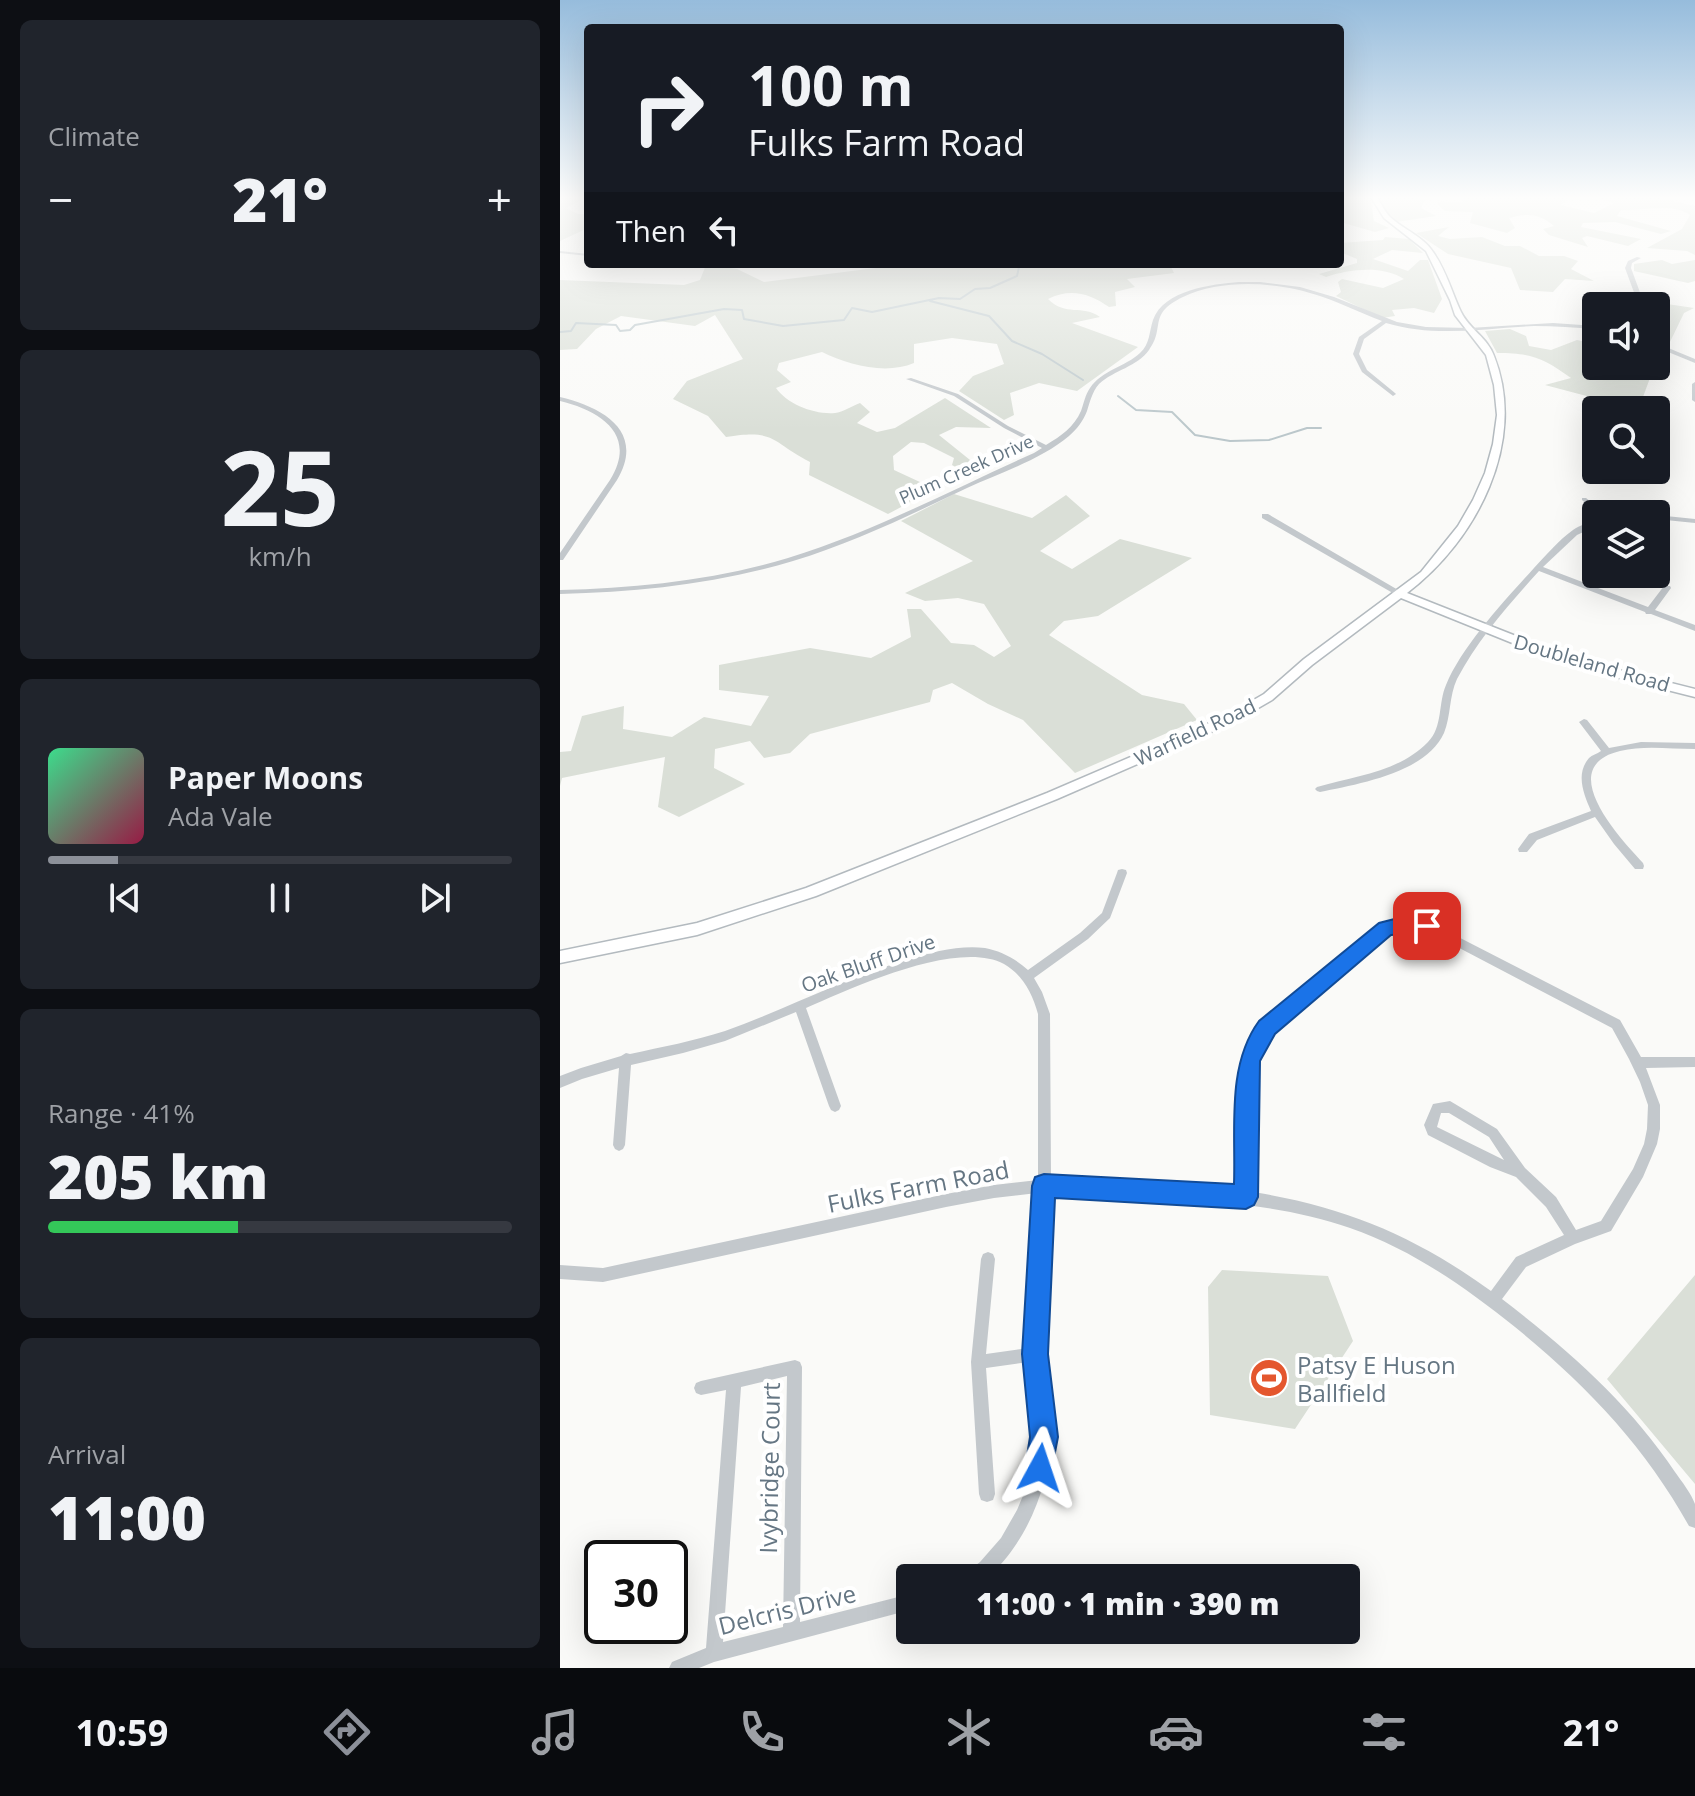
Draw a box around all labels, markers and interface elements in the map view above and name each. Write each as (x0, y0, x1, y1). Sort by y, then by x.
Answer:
text: 100 m (748, 46, 914, 122)
icon: right (616, 56, 720, 160)
text: Climate (48, 118, 140, 154)
text: Fulks Farm Road (748, 118, 1025, 167)
text: 21° (232, 158, 328, 240)
text: − (48, 169, 73, 229)
text: + (487, 169, 512, 229)
icon: left (702, 208, 746, 252)
text: Then (616, 210, 686, 251)
map controls (1582, 292, 1670, 588)
button: sound (1582, 292, 1670, 380)
button: search (1582, 396, 1670, 484)
text: 25 (221, 415, 339, 556)
street label: Plum Creek Drive (895, 429, 1037, 509)
button: layers (1582, 500, 1670, 588)
text: km/h (248, 538, 312, 574)
street label: Doubleland Road (1511, 628, 1673, 698)
street label: Warfield Road (1130, 692, 1260, 772)
text: Paper Moons (168, 757, 363, 798)
text: Ada Vale (168, 798, 273, 834)
icon: previous (103, 876, 147, 920)
icon: pause (258, 876, 302, 920)
icon: next (413, 876, 457, 920)
pin (1393, 892, 1461, 960)
icon: arrive (1405, 904, 1449, 948)
street label: Oak Bluff Drive (797, 927, 939, 999)
text: Range · 41% (48, 1095, 195, 1131)
text: 205 km (48, 1135, 269, 1217)
street label: Fulks Farm Road (824, 1152, 1012, 1220)
place label: Patsy E Huson Ballfield (1297, 1348, 1456, 1409)
sports icon: Patsy E Huson Ballfield (1248, 1357, 1290, 1399)
street label: Ivybridge Court (751, 1382, 787, 1554)
position arrow (998, 1426, 1082, 1510)
text: Arrival (48, 1436, 126, 1472)
text: 11:00 (48, 1476, 206, 1558)
speed limit sign: 30 (584, 1540, 688, 1644)
street label: Delcris Drive (715, 1576, 859, 1642)
text: 11:00 · 1 min · 390 m (976, 1583, 1280, 1624)
icon: directions (319, 1704, 375, 1760)
icon: music (527, 1704, 583, 1760)
icon: phone (734, 1704, 790, 1760)
icon: climate (941, 1704, 997, 1760)
icon: car (1148, 1704, 1204, 1760)
icon: filters (1356, 1704, 1412, 1760)
text: 10:59 (76, 1708, 168, 1757)
text: 21° (1563, 1708, 1619, 1757)

